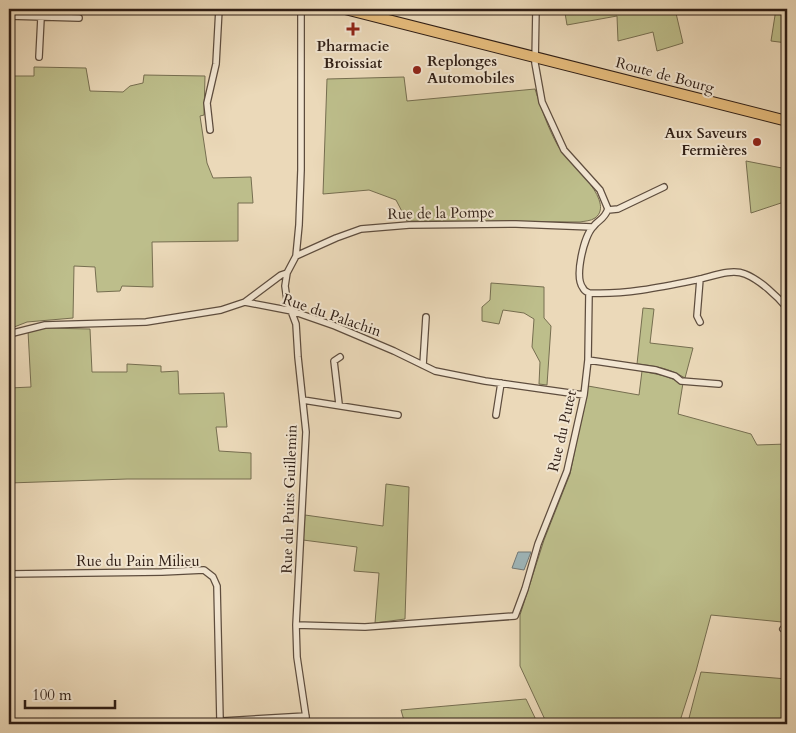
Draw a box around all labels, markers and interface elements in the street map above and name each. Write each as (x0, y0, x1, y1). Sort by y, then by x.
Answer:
marker: Pharmacie Broissiat (347, 23, 359, 35)
place label: Pharmacie Broissiat (316, 36, 390, 73)
place label: Replonges Automobiles (427, 51, 514, 88)
street label: Route de Bourg (613, 52, 717, 98)
marker: Replonges Automobiles (411, 64, 423, 76)
place label: Aux Saveurs Fermières (664, 123, 747, 160)
marker: Aux Saveurs Fermières (751, 136, 763, 148)
street label: Rue de la Pompe (387, 202, 495, 224)
street label: Rue du Palachin (280, 289, 384, 341)
street label: Rue du Putet (543, 388, 581, 474)
street label: Rue du Puits Guillemin (276, 424, 302, 574)
street label: Rue du Pain Milieu (76, 551, 200, 571)
scale bar (25, 678, 115, 710)
text: 100 m (32, 685, 72, 705)

